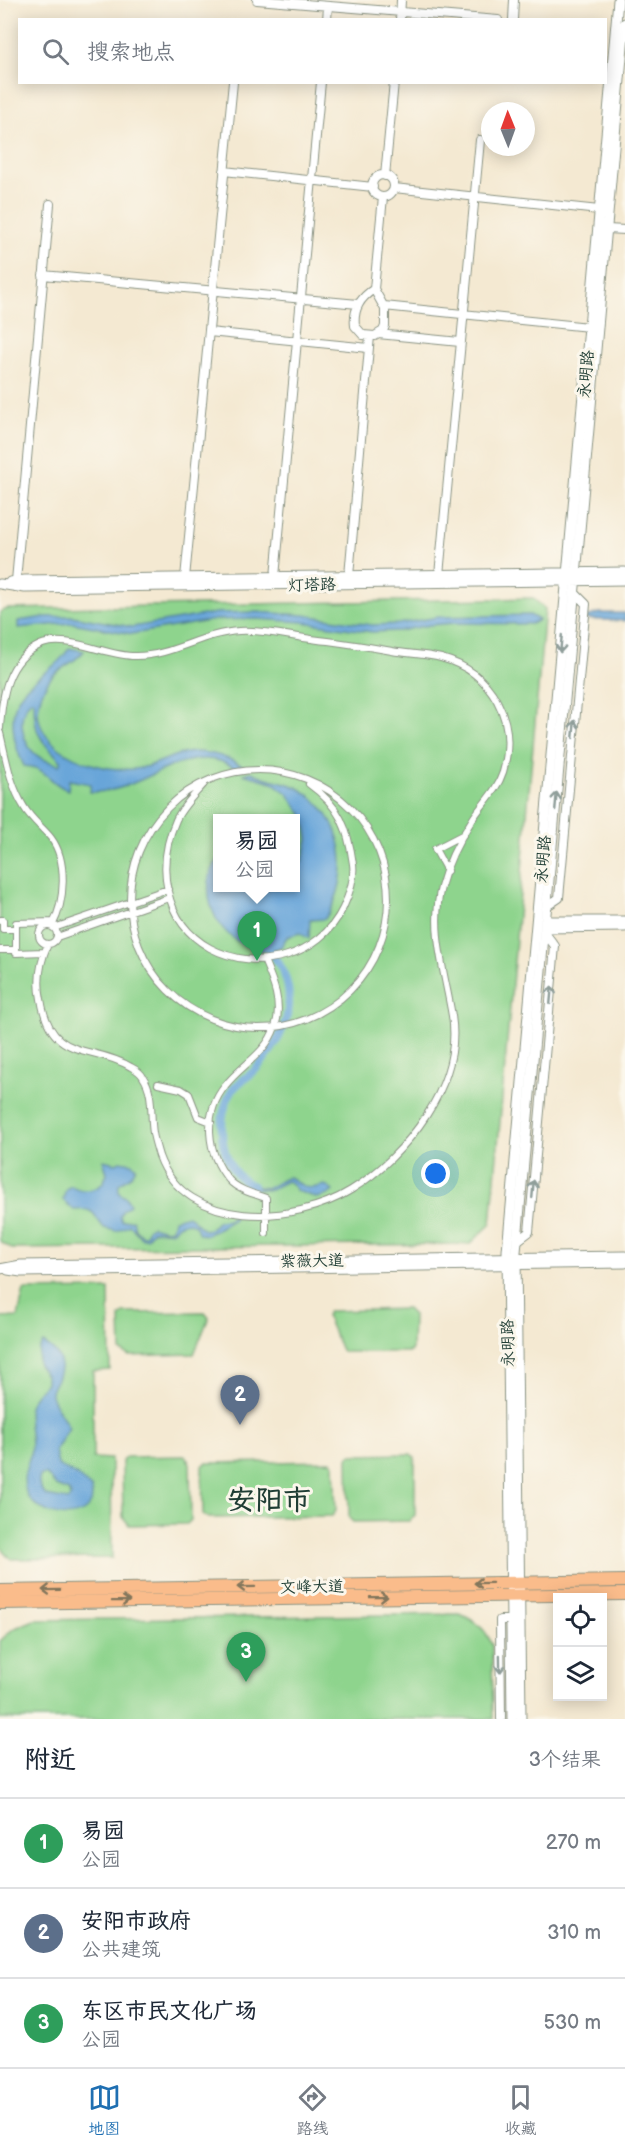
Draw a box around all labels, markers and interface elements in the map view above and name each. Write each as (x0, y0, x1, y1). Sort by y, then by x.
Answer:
search box (18, 18, 607, 84)
icon: search (39, 35, 72, 68)
text: 搜索地点 (87, 39, 175, 66)
north arrow (481, 102, 535, 156)
street label: 永明路 (575, 349, 598, 399)
street label: 灯塔路 (288, 576, 336, 595)
one-way arrow (555, 633, 566, 653)
one-way arrow (569, 719, 580, 739)
one-way arrow (551, 792, 562, 812)
popup (213, 814, 300, 892)
text: 易园 (234, 828, 279, 855)
street label: 永明路 (532, 834, 555, 884)
text: 公园 (234, 858, 274, 882)
pin: 1 (238, 912, 276, 961)
one-way arrow (546, 985, 557, 1005)
your location (421, 1159, 450, 1188)
one-way arrow (528, 1179, 539, 1199)
street label: 紫薇大道 (280, 1251, 344, 1272)
street label: 永明路 (499, 1319, 518, 1367)
pin: 2 (220, 1376, 260, 1425)
district label: 安阳市 (227, 1484, 311, 1517)
street label: 文峰大道 (280, 1577, 344, 1598)
one-way arrow (473, 1577, 493, 1589)
one-way arrow (236, 1581, 256, 1592)
one-way arrow (41, 1584, 61, 1596)
one-way arrow (369, 1591, 389, 1603)
map controls (553, 1593, 607, 1701)
button: locate (553, 1593, 607, 1647)
one-way arrow (111, 1595, 131, 1607)
pin: 3 (226, 1632, 266, 1682)
button: layers (553, 1647, 607, 1701)
one-way arrow (495, 1654, 506, 1674)
text: 附近 (24, 1745, 76, 1776)
text: 3个结果 (529, 1748, 601, 1772)
text: 易园 (81, 1818, 125, 1845)
text: 1 (39, 1831, 48, 1855)
text: 270 m (546, 1831, 601, 1855)
text: 公园 (81, 1848, 121, 1872)
text: 安阳市政府 (81, 1908, 191, 1935)
text: 2 (38, 1921, 49, 1945)
text: 310 m (547, 1921, 601, 1945)
text: 公共建筑 (81, 1938, 161, 1962)
text: 东区市民文化广场 (81, 1998, 257, 2025)
text: 3 (38, 2011, 49, 2035)
text: 530 m (544, 2011, 601, 2035)
text: 公园 (81, 2028, 121, 2052)
tab: 地图 (88, 2081, 121, 2139)
tab: 路线 (296, 2081, 329, 2139)
tab: 收藏 (504, 2081, 537, 2139)

